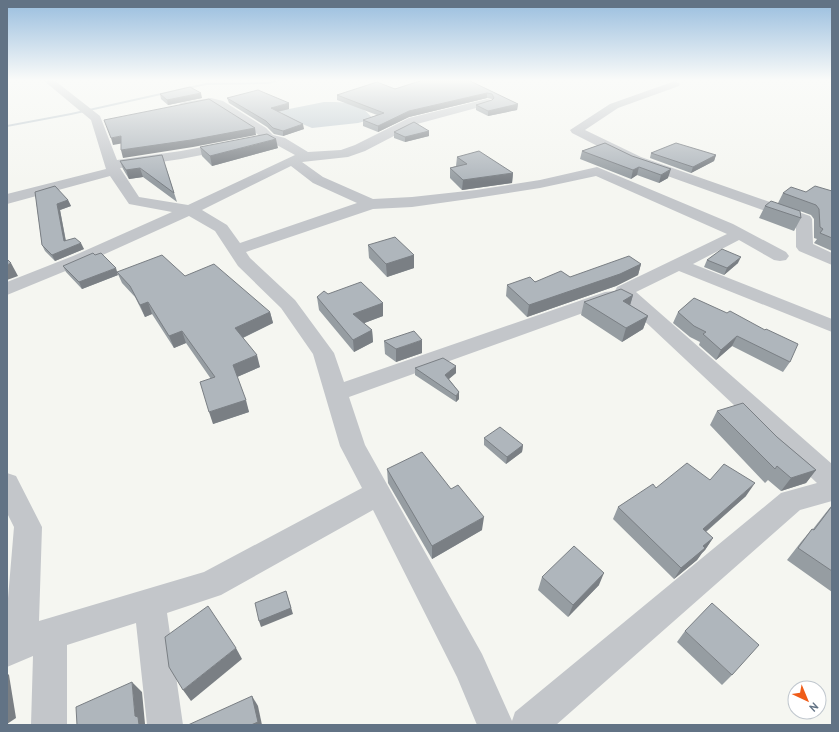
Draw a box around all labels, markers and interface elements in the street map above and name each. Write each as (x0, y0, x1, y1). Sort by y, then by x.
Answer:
north arrow (787, 680, 827, 720)
text: N (806, 699, 821, 714)

